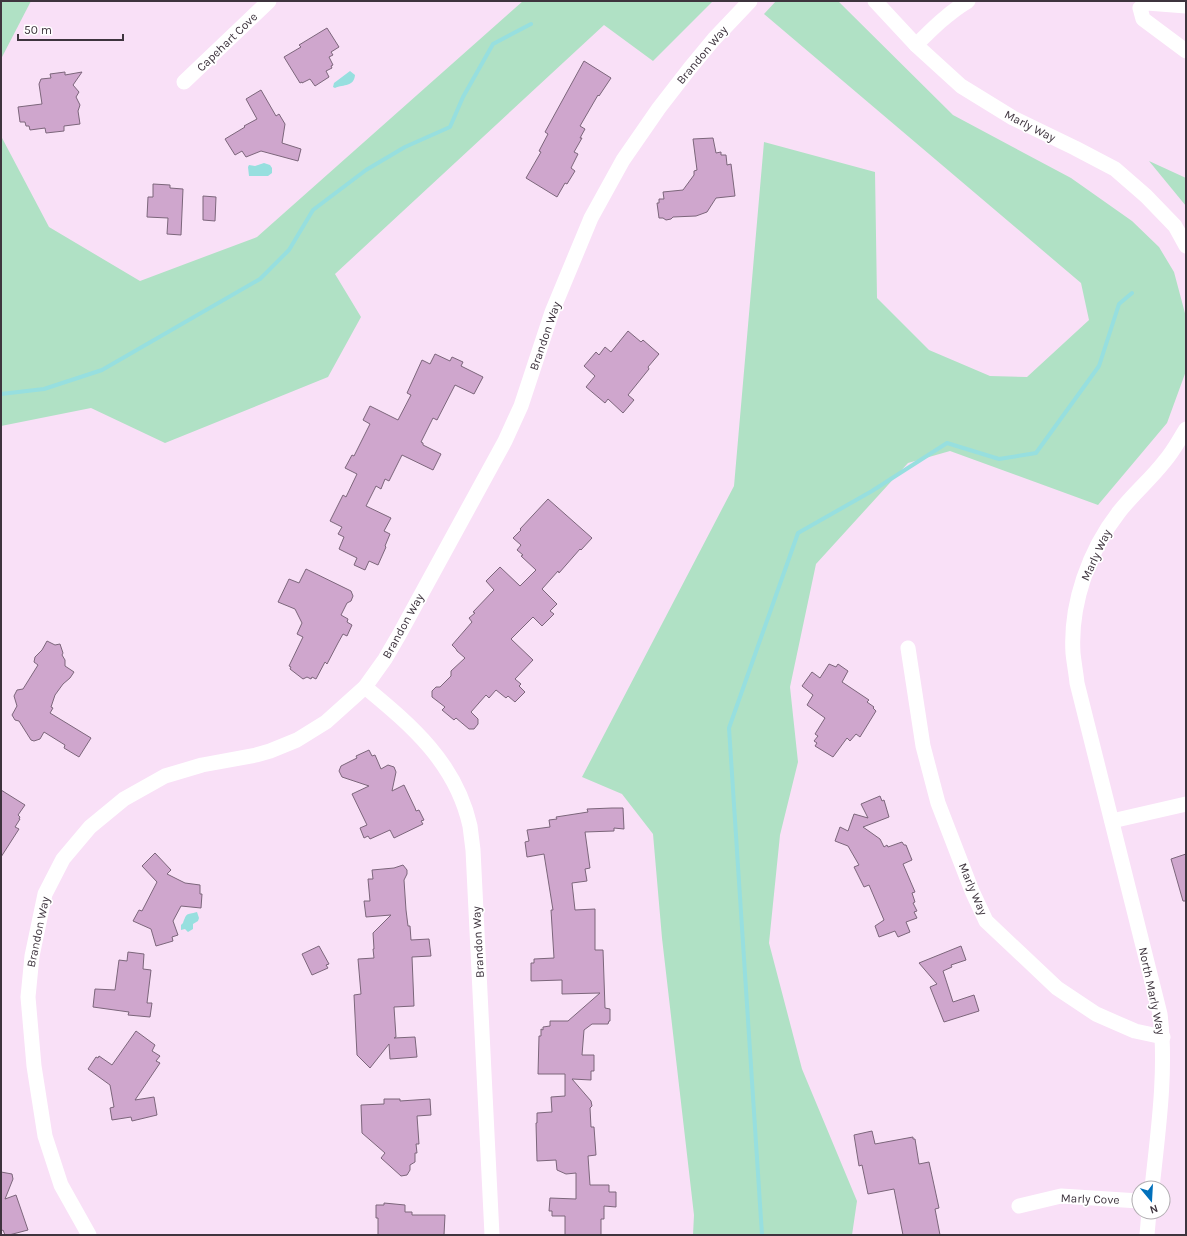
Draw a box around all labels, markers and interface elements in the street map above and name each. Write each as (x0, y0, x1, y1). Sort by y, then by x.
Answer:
street label: Capehart Cove (194, 10, 260, 74)
scale bar (18, 16, 123, 42)
text: 50 m (24, 23, 52, 37)
street label: Brandon Way (674, 23, 731, 87)
street label: Marly Way (1002, 107, 1058, 145)
street label: Brandon Way (527, 299, 563, 372)
street label: Marly Way (1078, 527, 1114, 583)
street label: Brandon Way (379, 591, 427, 661)
street label: Marly Way (956, 861, 990, 918)
street label: Brandon Way (24, 895, 52, 969)
street label: Brandon Way (469, 905, 487, 978)
street label: North Marly Way (1136, 946, 1168, 1036)
north arrow (1131, 1180, 1171, 1220)
street label: Marly Cove (1060, 1191, 1120, 1207)
text: N (1148, 1202, 1160, 1216)

